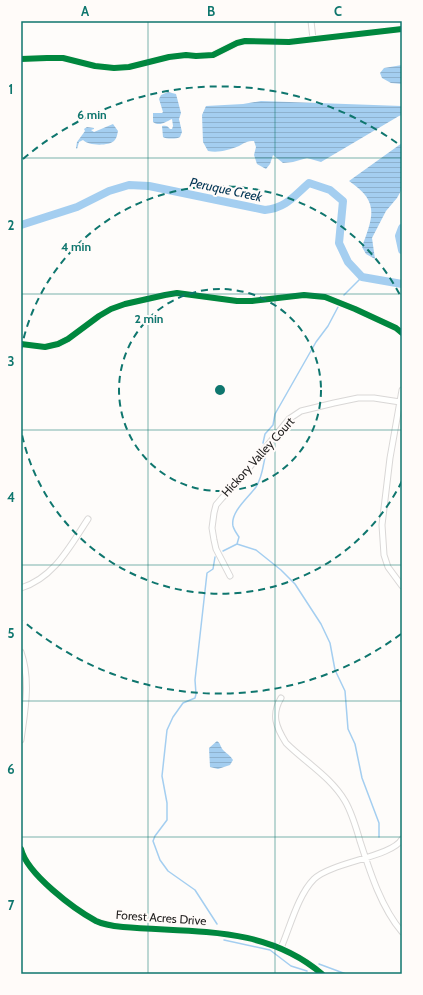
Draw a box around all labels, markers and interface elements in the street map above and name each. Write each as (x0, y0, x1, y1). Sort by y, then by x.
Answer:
text: A (81, 3, 90, 19)
text: B (207, 3, 215, 19)
text: C (334, 3, 342, 19)
text: 1 (9, 81, 13, 97)
text: 6 min (77, 107, 107, 122)
water label: Peruque Creek (188, 174, 264, 205)
text: 2 (8, 217, 15, 233)
text: 4 min (61, 239, 91, 254)
text: 2 min (135, 311, 163, 326)
text: 3 (7, 353, 15, 369)
centre of rings (213, 383, 227, 397)
street label: Hickory Valley Court (218, 414, 297, 499)
text: 4 (7, 489, 15, 505)
text: 5 (8, 625, 15, 641)
text: 6 (7, 761, 15, 777)
text: 7 (8, 897, 15, 913)
street label: Forest Acres Drive (115, 907, 207, 928)

